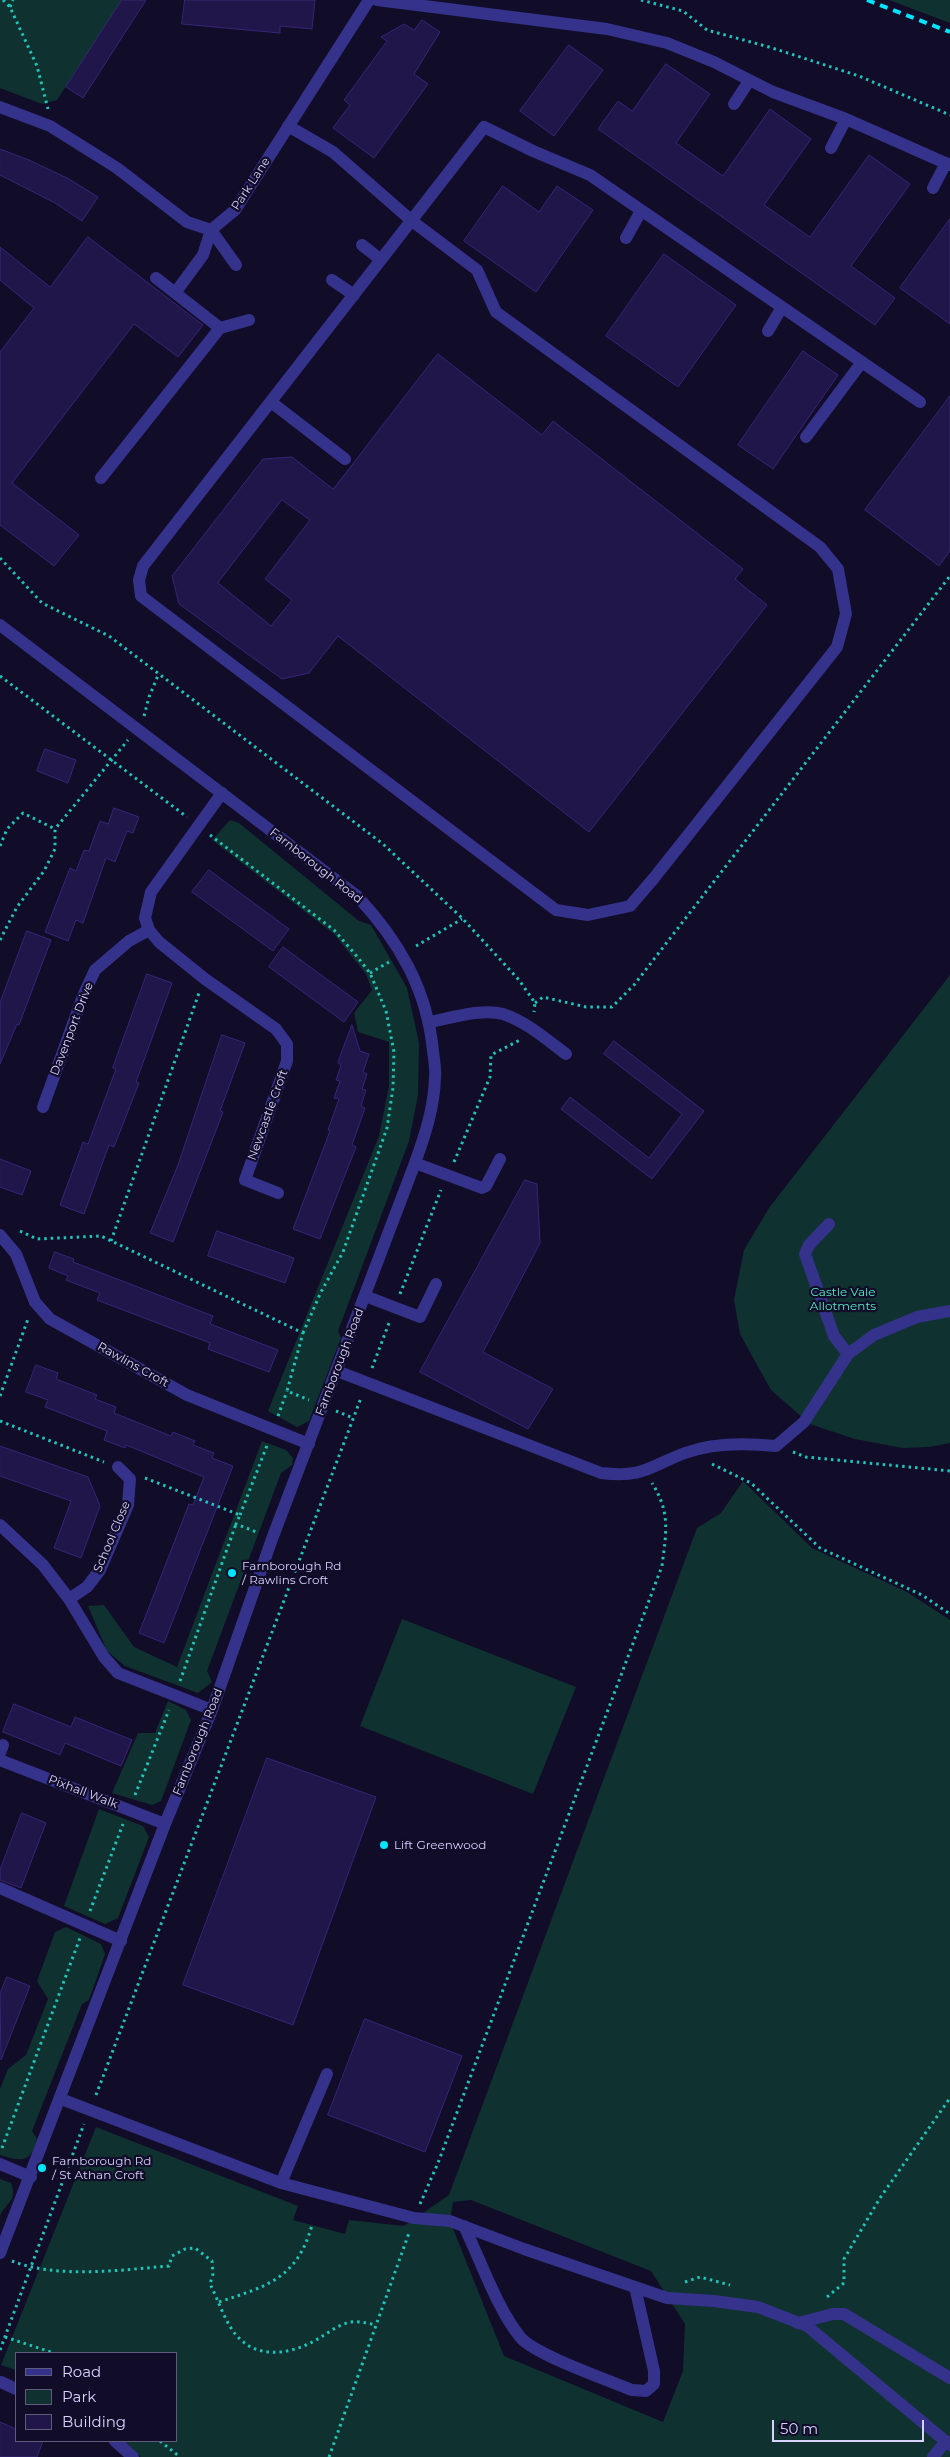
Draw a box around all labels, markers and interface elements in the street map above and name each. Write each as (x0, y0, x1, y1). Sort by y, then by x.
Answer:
street label: Park Lane (229, 155, 273, 213)
street label: Farnborough Road (267, 825, 365, 907)
street label: Davenport Drive (48, 980, 96, 1078)
street label: Newcastle Croft (245, 1068, 291, 1162)
park label: Castle Vale Allotments (810, 1285, 876, 1313)
street label: Farnborough Road (313, 1306, 367, 1418)
street label: Rawlins Croft (95, 1339, 171, 1391)
street label: School Close (91, 1499, 133, 1575)
place label: Farnborough Rd / Rawlins Croft (242, 1559, 341, 1587)
marker: Farnborough Rd / Rawlins Croft (226, 1567, 238, 1579)
street label: Farnborough Road (170, 1686, 226, 1798)
street label: Pixhall Walk (46, 1772, 120, 1812)
place label: Lift Greenwood (394, 1838, 486, 1852)
marker: Lift Greenwood (378, 1839, 390, 1851)
place label: Farnborough Rd / St Athan Croft (52, 2154, 151, 2182)
marker: Farnborough Rd / St Athan Croft (36, 2162, 48, 2174)
legend (15, 2352, 178, 2442)
text: Road (62, 2362, 101, 2381)
text: Park (62, 2387, 96, 2406)
scale bar (775, 2410, 928, 2442)
text: Building (62, 2412, 126, 2431)
text: 50 m (780, 2419, 818, 2438)

